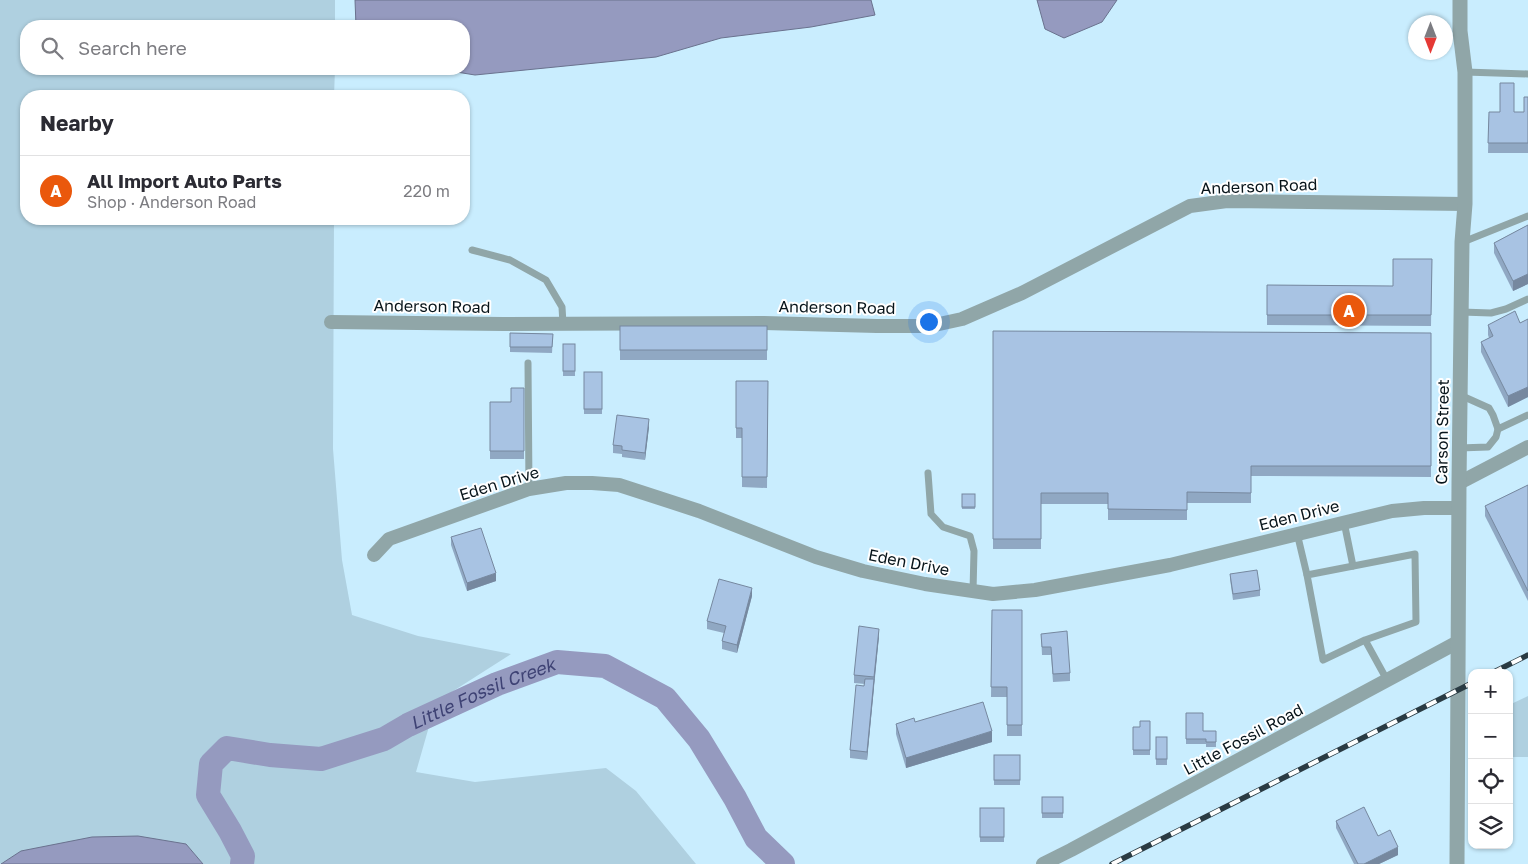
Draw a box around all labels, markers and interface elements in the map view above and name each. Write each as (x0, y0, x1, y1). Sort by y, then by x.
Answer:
north arrow (1408, 15, 1453, 60)
search box (20, 20, 470, 75)
icon: search (38, 34, 66, 62)
text: Search here (78, 36, 187, 59)
text: Nearby (40, 110, 114, 136)
text: All Import Auto Parts (87, 169, 282, 192)
street label: Anderson Road (1200, 174, 1318, 198)
text: A (50, 181, 62, 201)
text: 220 m (403, 181, 450, 201)
text: Shop · Anderson Road (87, 192, 256, 212)
pin: A (1333, 292, 1365, 330)
street label: Anderson Road (373, 295, 491, 317)
street label: Anderson Road (778, 296, 896, 318)
your location (916, 309, 942, 335)
street label: Carson Street (1431, 379, 1453, 485)
street label: Eden Drive (457, 461, 541, 505)
street label: Eden Drive (1257, 495, 1341, 535)
street label: Eden Drive (867, 544, 951, 580)
water label: Little Fossil Creek (406, 652, 560, 734)
map controls (1468, 669, 1513, 849)
button: + (1468, 669, 1513, 714)
street label: Little Fossil Road (1180, 699, 1306, 779)
button: − (1468, 714, 1513, 759)
button: locate (1468, 759, 1513, 804)
button: layers (1468, 804, 1513, 849)

